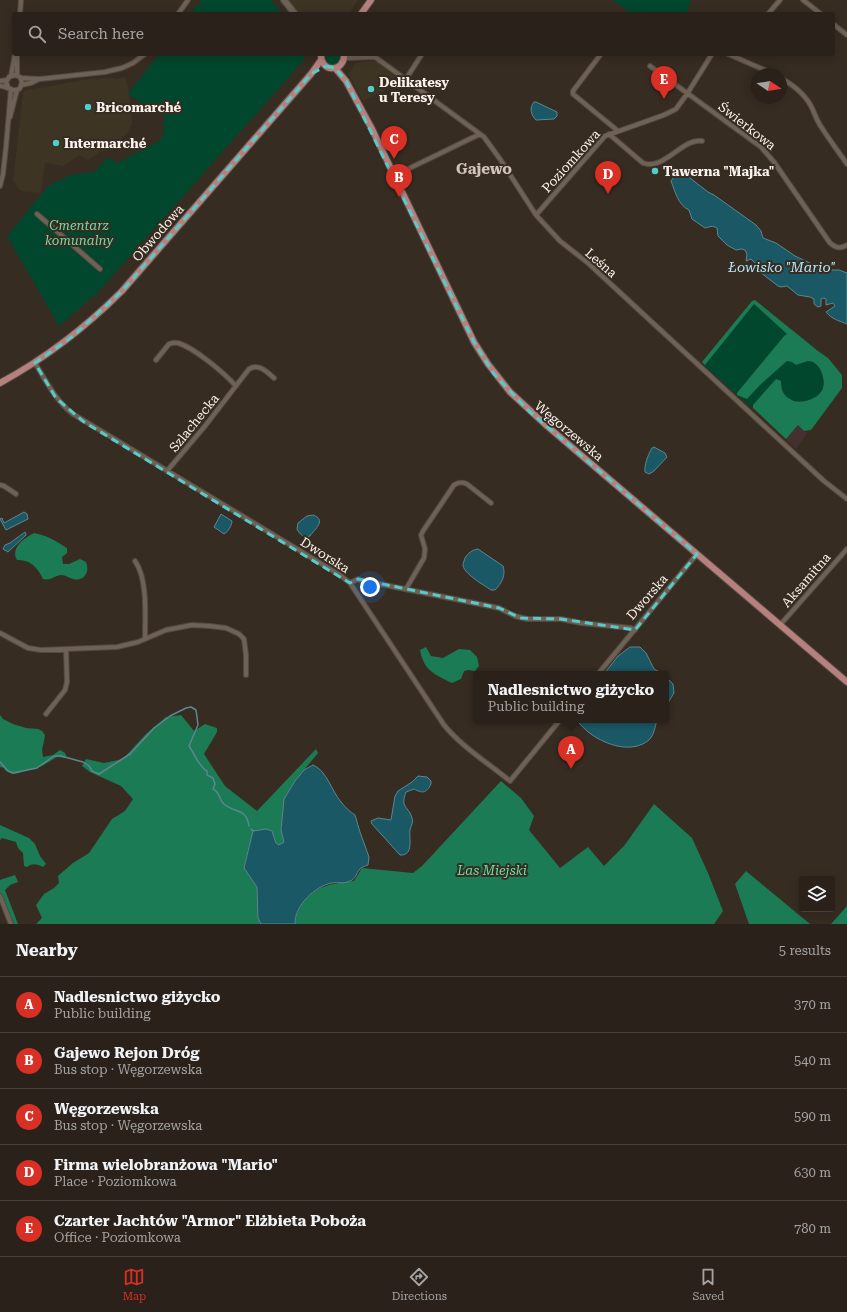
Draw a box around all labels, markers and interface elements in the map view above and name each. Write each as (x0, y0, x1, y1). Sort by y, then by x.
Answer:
search box (12, 12, 835, 56)
icon: search (26, 23, 48, 45)
text: Search here (58, 25, 144, 43)
pin: E (651, 66, 677, 99)
north arrow (751, 68, 787, 104)
place label: Delikatesy u Teresy (379, 75, 449, 105)
marker: Delikatesy u Teresy (366, 84, 376, 94)
street label: Świerkowa (715, 98, 779, 153)
place label: Bricomarché (96, 100, 182, 115)
marker: Bricomarché (83, 102, 93, 112)
pin: C (381, 126, 407, 159)
street label: Poziomkowa (539, 127, 603, 195)
place label: Intermarché (64, 136, 147, 151)
marker: Intermarché (51, 138, 61, 148)
district label: Gajewo (456, 160, 512, 178)
pin: D (595, 161, 621, 194)
pin: B (386, 164, 412, 197)
place label: Tawerna "Majka" (663, 164, 774, 179)
marker: Tawerna "Majka" (650, 166, 660, 176)
street label: Obwodowa (129, 201, 187, 265)
park label: Cmentarz komunalny (45, 218, 113, 248)
street label: Leśna (582, 245, 620, 281)
water label: Łowisko "Mario" (727, 259, 836, 275)
street label: Szlachecka (166, 391, 222, 455)
street label: Węgorzewska (532, 398, 606, 464)
street label: Dworska (298, 534, 352, 576)
street label: Aksamitna (778, 550, 834, 610)
street label: Dworska (623, 571, 671, 623)
your location (360, 577, 380, 597)
popup (473, 671, 669, 723)
text: Nadlesnictwo giżycko (488, 681, 654, 699)
text: Public building (488, 699, 584, 714)
pin: A (558, 736, 584, 769)
park label: Las Miejski (456, 863, 527, 878)
map controls (799, 876, 835, 912)
button: layers (799, 876, 835, 912)
text: Nearby (16, 940, 78, 960)
text: 5 results (779, 943, 831, 958)
text: Nadlesnictwo giżycko (54, 988, 221, 1006)
text: A (24, 997, 34, 1012)
text: 370 m (794, 997, 831, 1012)
text: Public building (54, 1006, 151, 1021)
text: Gajewo Rejon Dróg (54, 1044, 200, 1062)
text: B (24, 1053, 34, 1068)
text: 540 m (794, 1053, 831, 1068)
text: Bus stop · Węgorzewska (54, 1062, 202, 1077)
text: Węgorzewska (54, 1100, 159, 1118)
text: C (24, 1109, 34, 1124)
text: 590 m (794, 1109, 831, 1124)
text: Bus stop · Węgorzewska (54, 1118, 202, 1133)
text: Firma wielobranżowa "Mario" (54, 1156, 278, 1174)
text: D (24, 1165, 34, 1180)
text: 630 m (794, 1165, 831, 1180)
text: Place · Poziomkowa (54, 1174, 177, 1189)
text: Czarter Jachtów "Armor" Elżbieta Poboża (54, 1212, 366, 1230)
text: E (25, 1221, 33, 1236)
text: 780 m (794, 1221, 831, 1236)
text: Office · Poziomkowa (54, 1230, 181, 1245)
tab: Map (123, 1266, 146, 1303)
tab: Directions (392, 1266, 447, 1303)
tab: Saved (692, 1266, 724, 1303)

